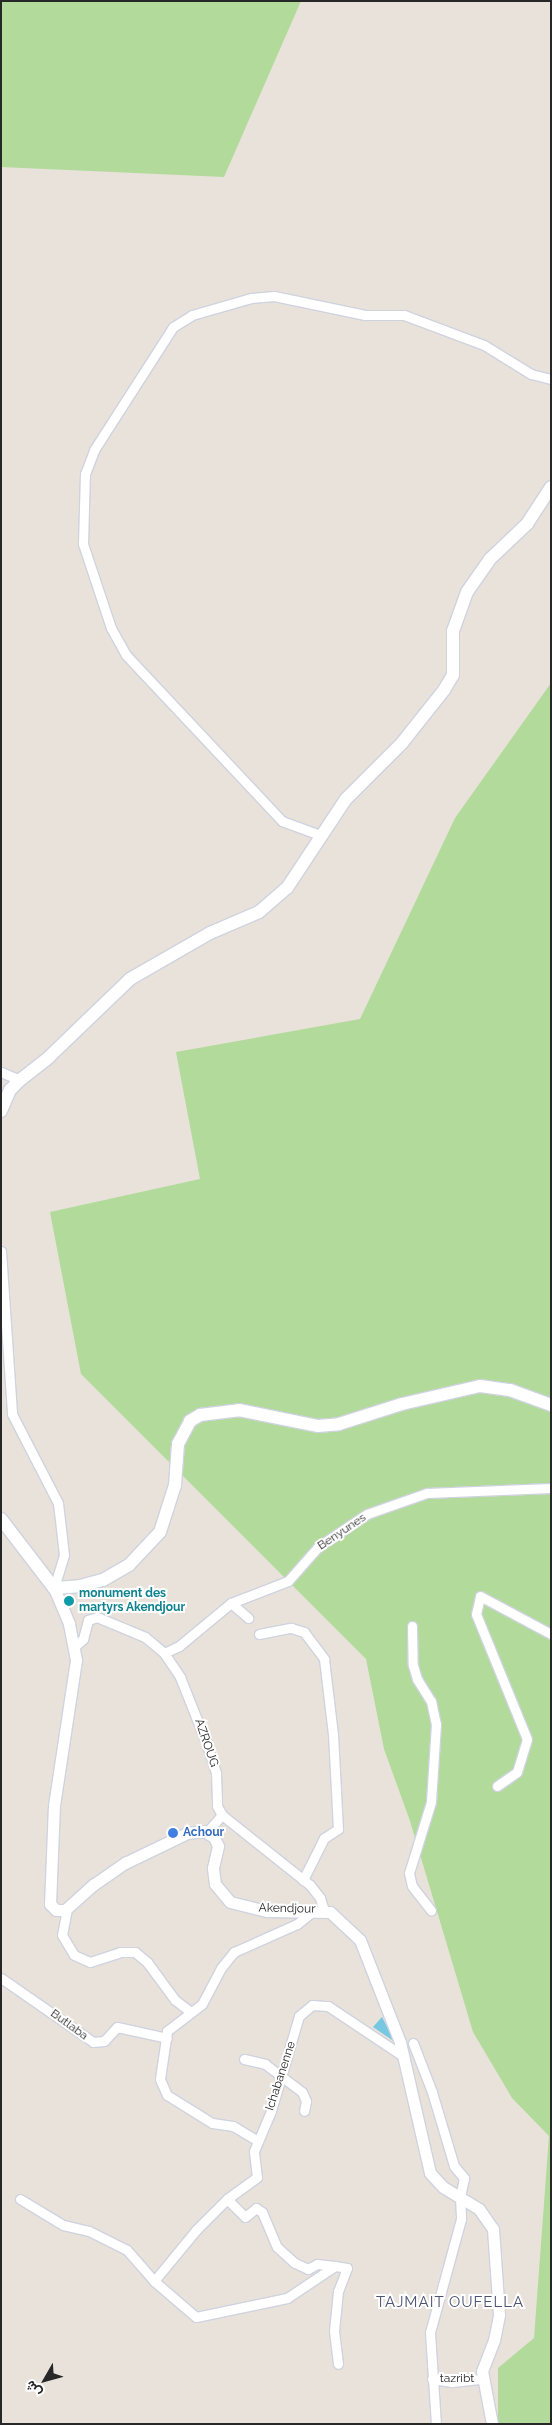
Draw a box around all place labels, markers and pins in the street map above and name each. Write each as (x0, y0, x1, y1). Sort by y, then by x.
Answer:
place label: monument des martyrs Akendjour (79, 1587, 185, 1615)
marker: monument des martyrs Akendjour (63, 1595, 75, 1607)
place label: Achour (183, 1826, 224, 1840)
marker: Achour (167, 1827, 179, 1839)

